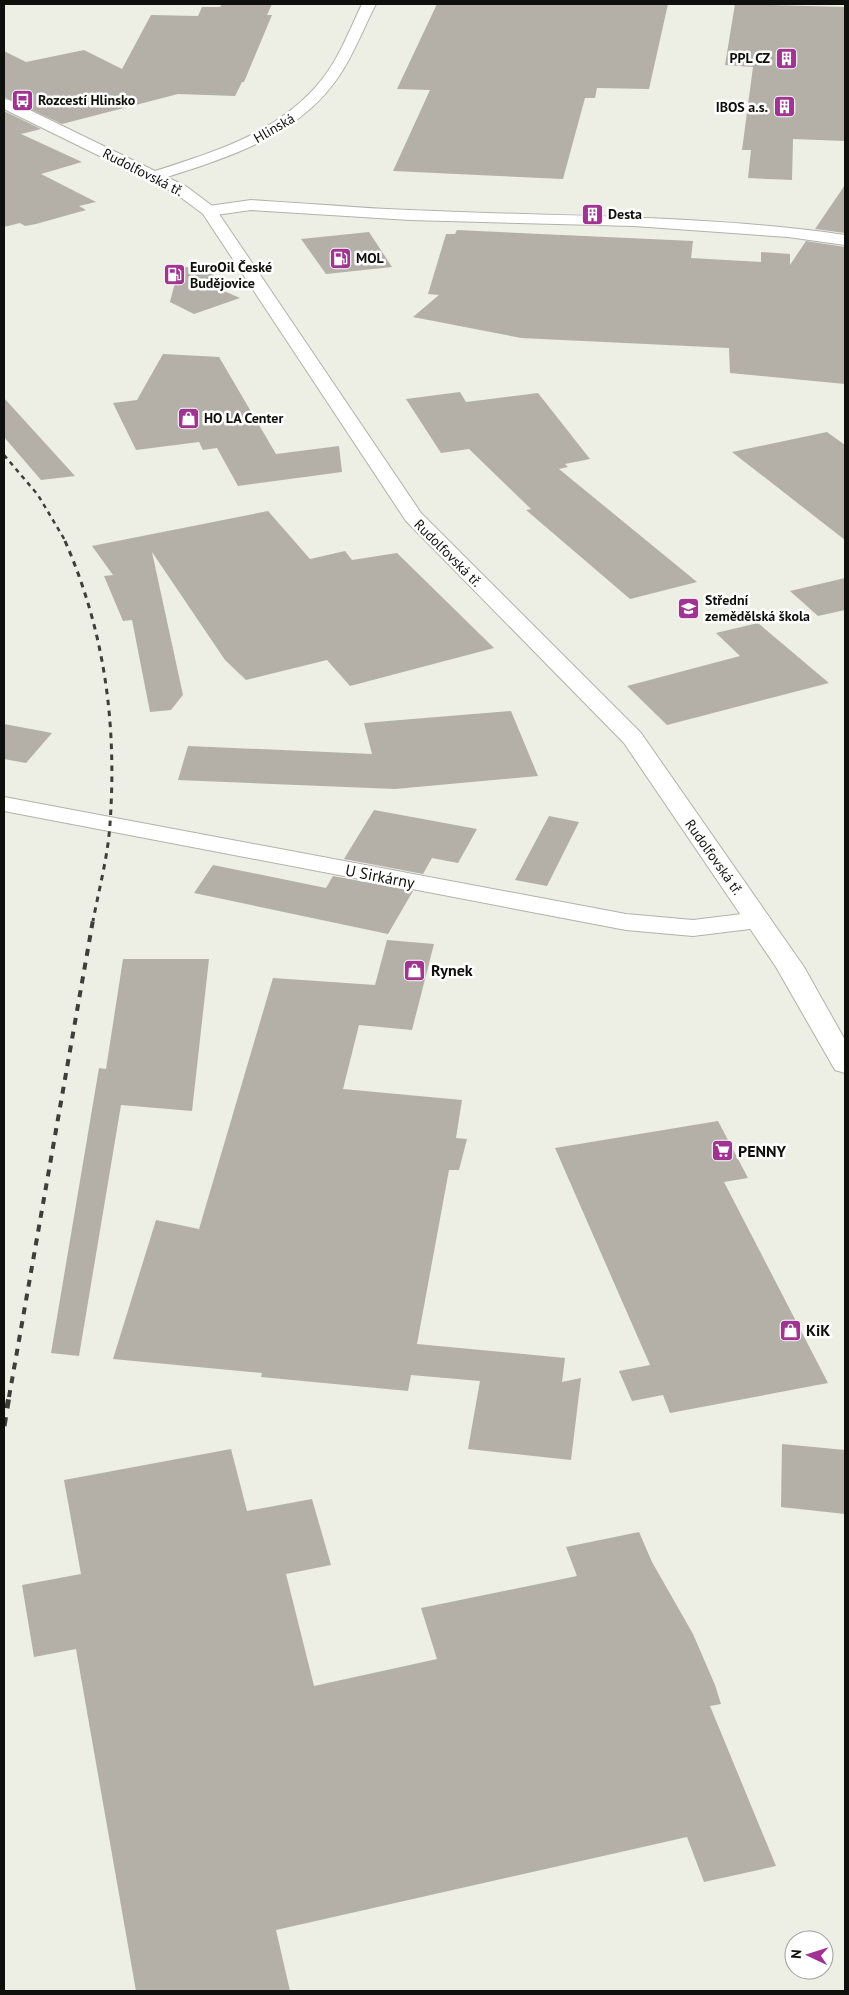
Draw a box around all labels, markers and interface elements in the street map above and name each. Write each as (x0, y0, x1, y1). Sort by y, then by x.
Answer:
building icon: PPL CZ (774, 46, 798, 70)
place label: PPL CZ (729, 49, 770, 67)
bus stop icon: Rozcestí Hlinsko (10, 88, 34, 112)
place label: Rozcestí Hlinsko (38, 91, 136, 109)
building icon: IBOS a.s. (772, 95, 796, 119)
place label: IBOS a.s. (716, 98, 768, 116)
street label: Hlinská (250, 109, 298, 147)
street label: Rudolfovská tř. (100, 144, 186, 200)
building icon: Desta (580, 202, 604, 226)
place label: Desta (608, 205, 642, 223)
fuel station icon: MOL (328, 246, 352, 270)
place label: MOL (356, 249, 385, 267)
place label: EuroOil České Budějovice (190, 258, 272, 292)
fuel station icon: EuroOil České Budějovice (162, 263, 186, 287)
shop icon: HO LA Center (176, 406, 200, 430)
place label: HO LA Center (204, 409, 283, 427)
street label: Rudolfovská tř. (410, 515, 486, 591)
place label: Střední zemědělská škola (705, 591, 810, 625)
school or university icon: Střední zemědělská škola (677, 596, 701, 620)
street label: Rudolfovská tř. (681, 816, 747, 898)
street label: U Sirkárny (344, 859, 417, 893)
shop icon: Rynek (403, 958, 427, 982)
place label: Rynek (431, 960, 473, 980)
supermarket icon: PENNY (710, 1139, 734, 1163)
place label: PENNY (738, 1141, 787, 1161)
shop icon: KiK (778, 1318, 802, 1342)
place label: KiK (806, 1320, 830, 1340)
north arrow (784, 1930, 834, 1980)
text: N (787, 1949, 805, 1959)

